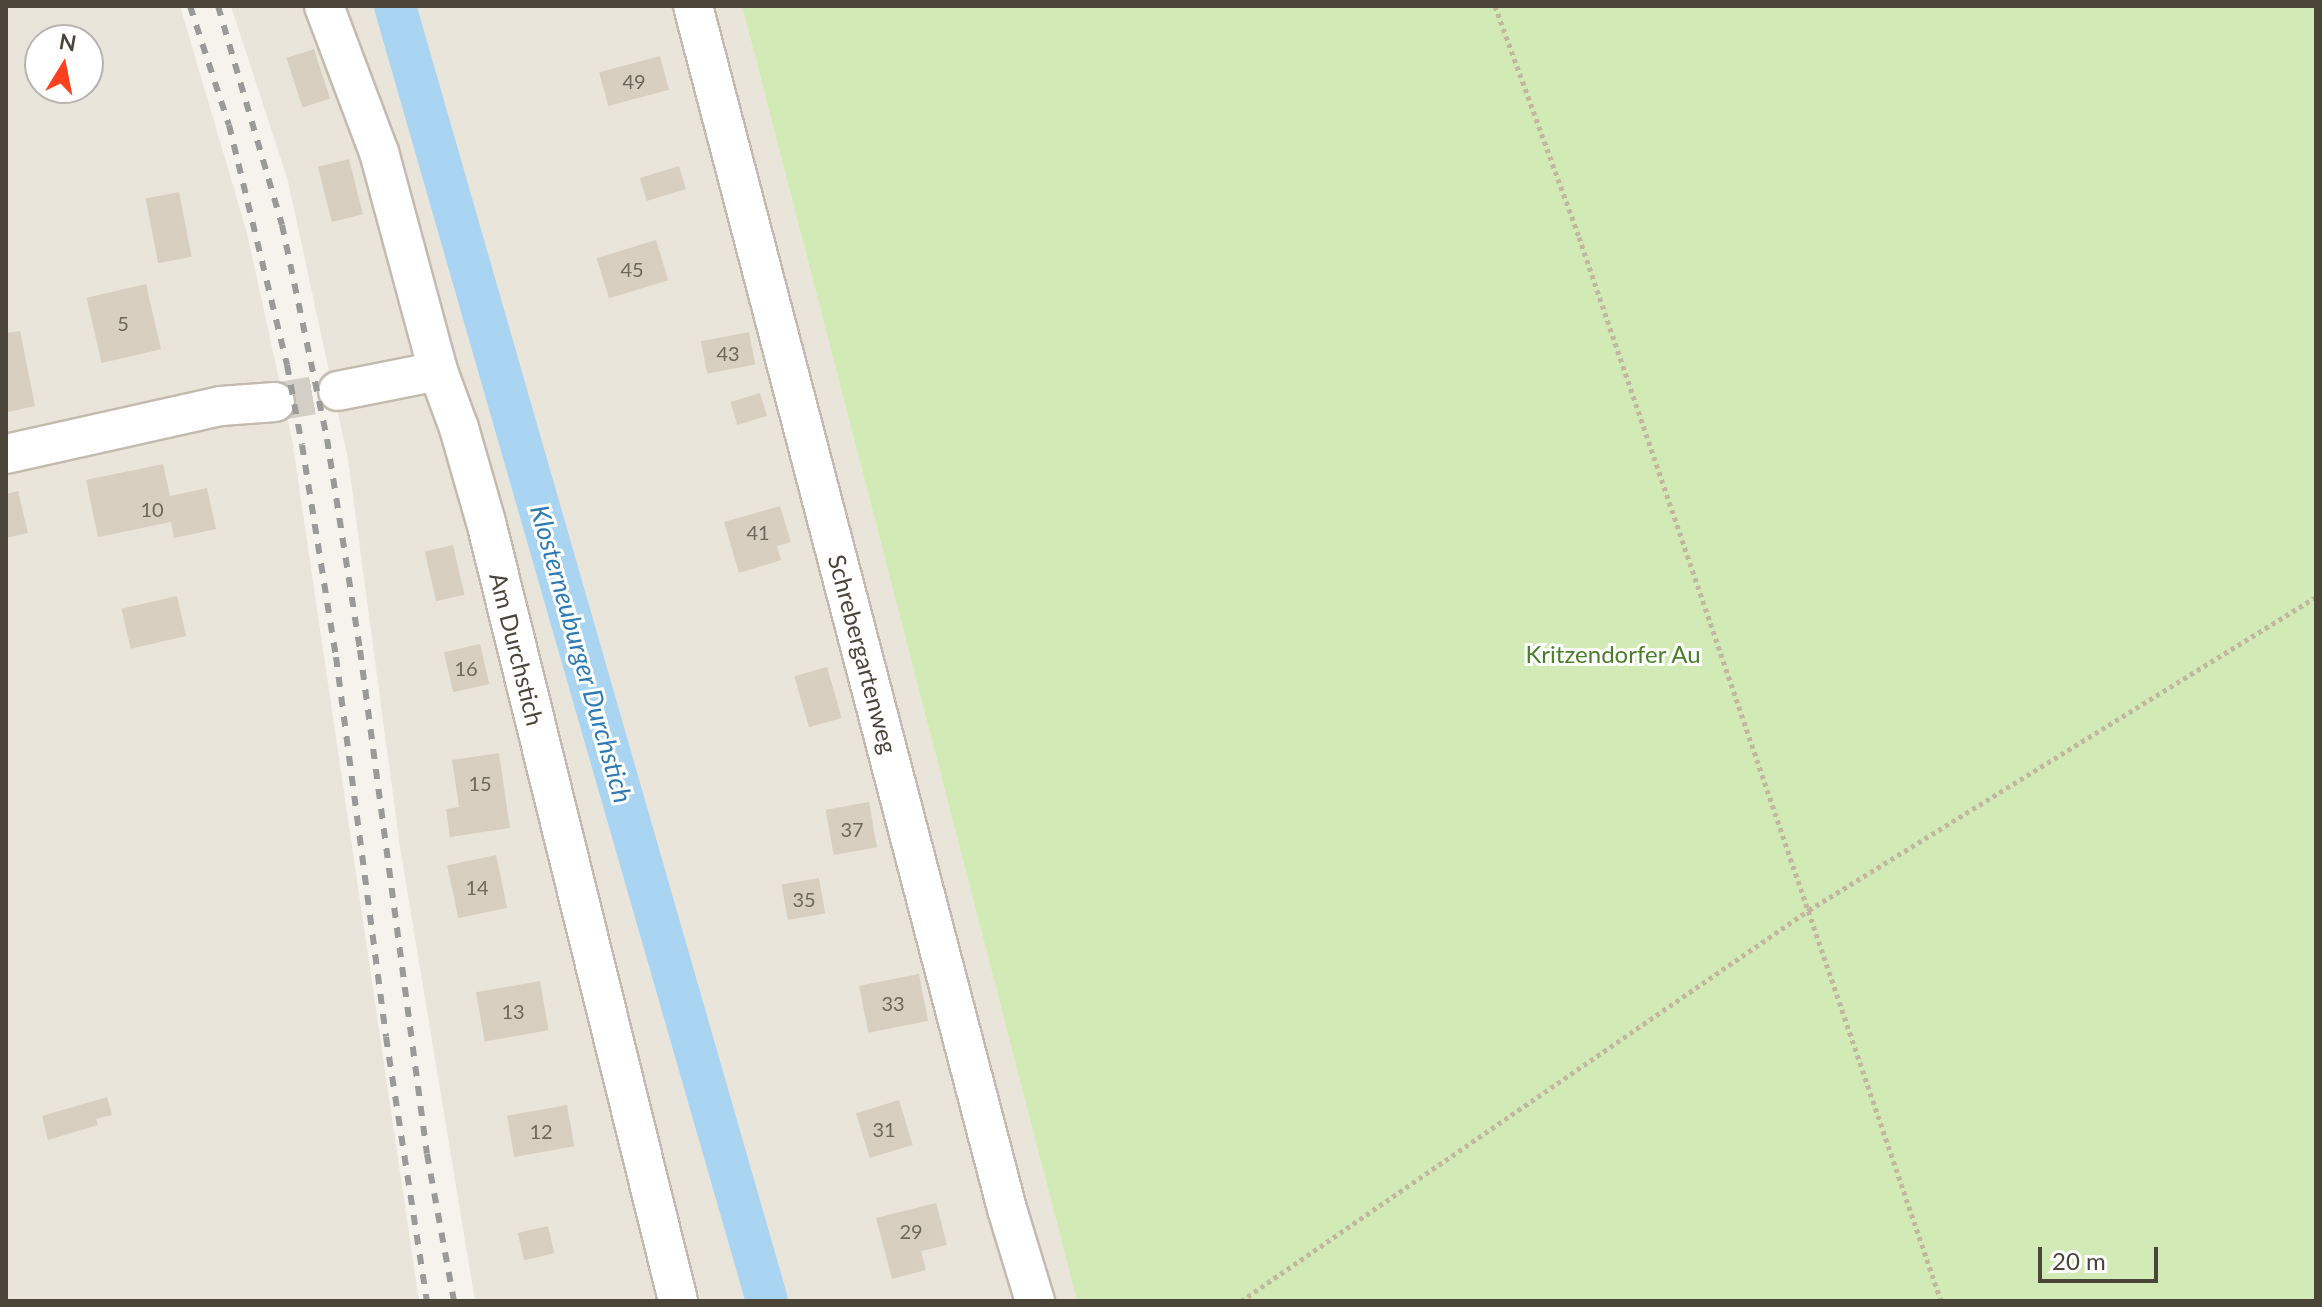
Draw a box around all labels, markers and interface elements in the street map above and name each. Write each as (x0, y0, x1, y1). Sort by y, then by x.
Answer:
north arrow (24, 24, 104, 104)
text: N (57, 27, 79, 57)
house number: 49 (622, 69, 646, 93)
house number: 45 (620, 257, 644, 281)
house number: 5 (117, 311, 129, 335)
house number: 43 (716, 341, 740, 365)
house number: 10 (140, 497, 164, 521)
water label: Klosterneuburger Durchstich (523, 501, 639, 807)
house number: 41 (746, 520, 770, 544)
street label: Schrebergartenweg (823, 551, 903, 757)
street label: Am Durchstich (484, 570, 550, 728)
park label: Kritzendorfer Au (1525, 640, 1701, 668)
house number: 16 (454, 656, 478, 680)
house number: 15 (468, 771, 492, 795)
house number: 37 (840, 817, 864, 841)
house number: 14 (465, 875, 489, 899)
house number: 35 (792, 887, 816, 911)
house number: 33 (881, 991, 905, 1015)
house number: 13 (501, 999, 525, 1023)
house number: 31 (872, 1117, 896, 1141)
house number: 12 (529, 1119, 553, 1143)
house number: 29 (899, 1219, 923, 1243)
scale bar (2042, 1231, 2162, 1281)
text: 20 m (2052, 1246, 2106, 1275)

